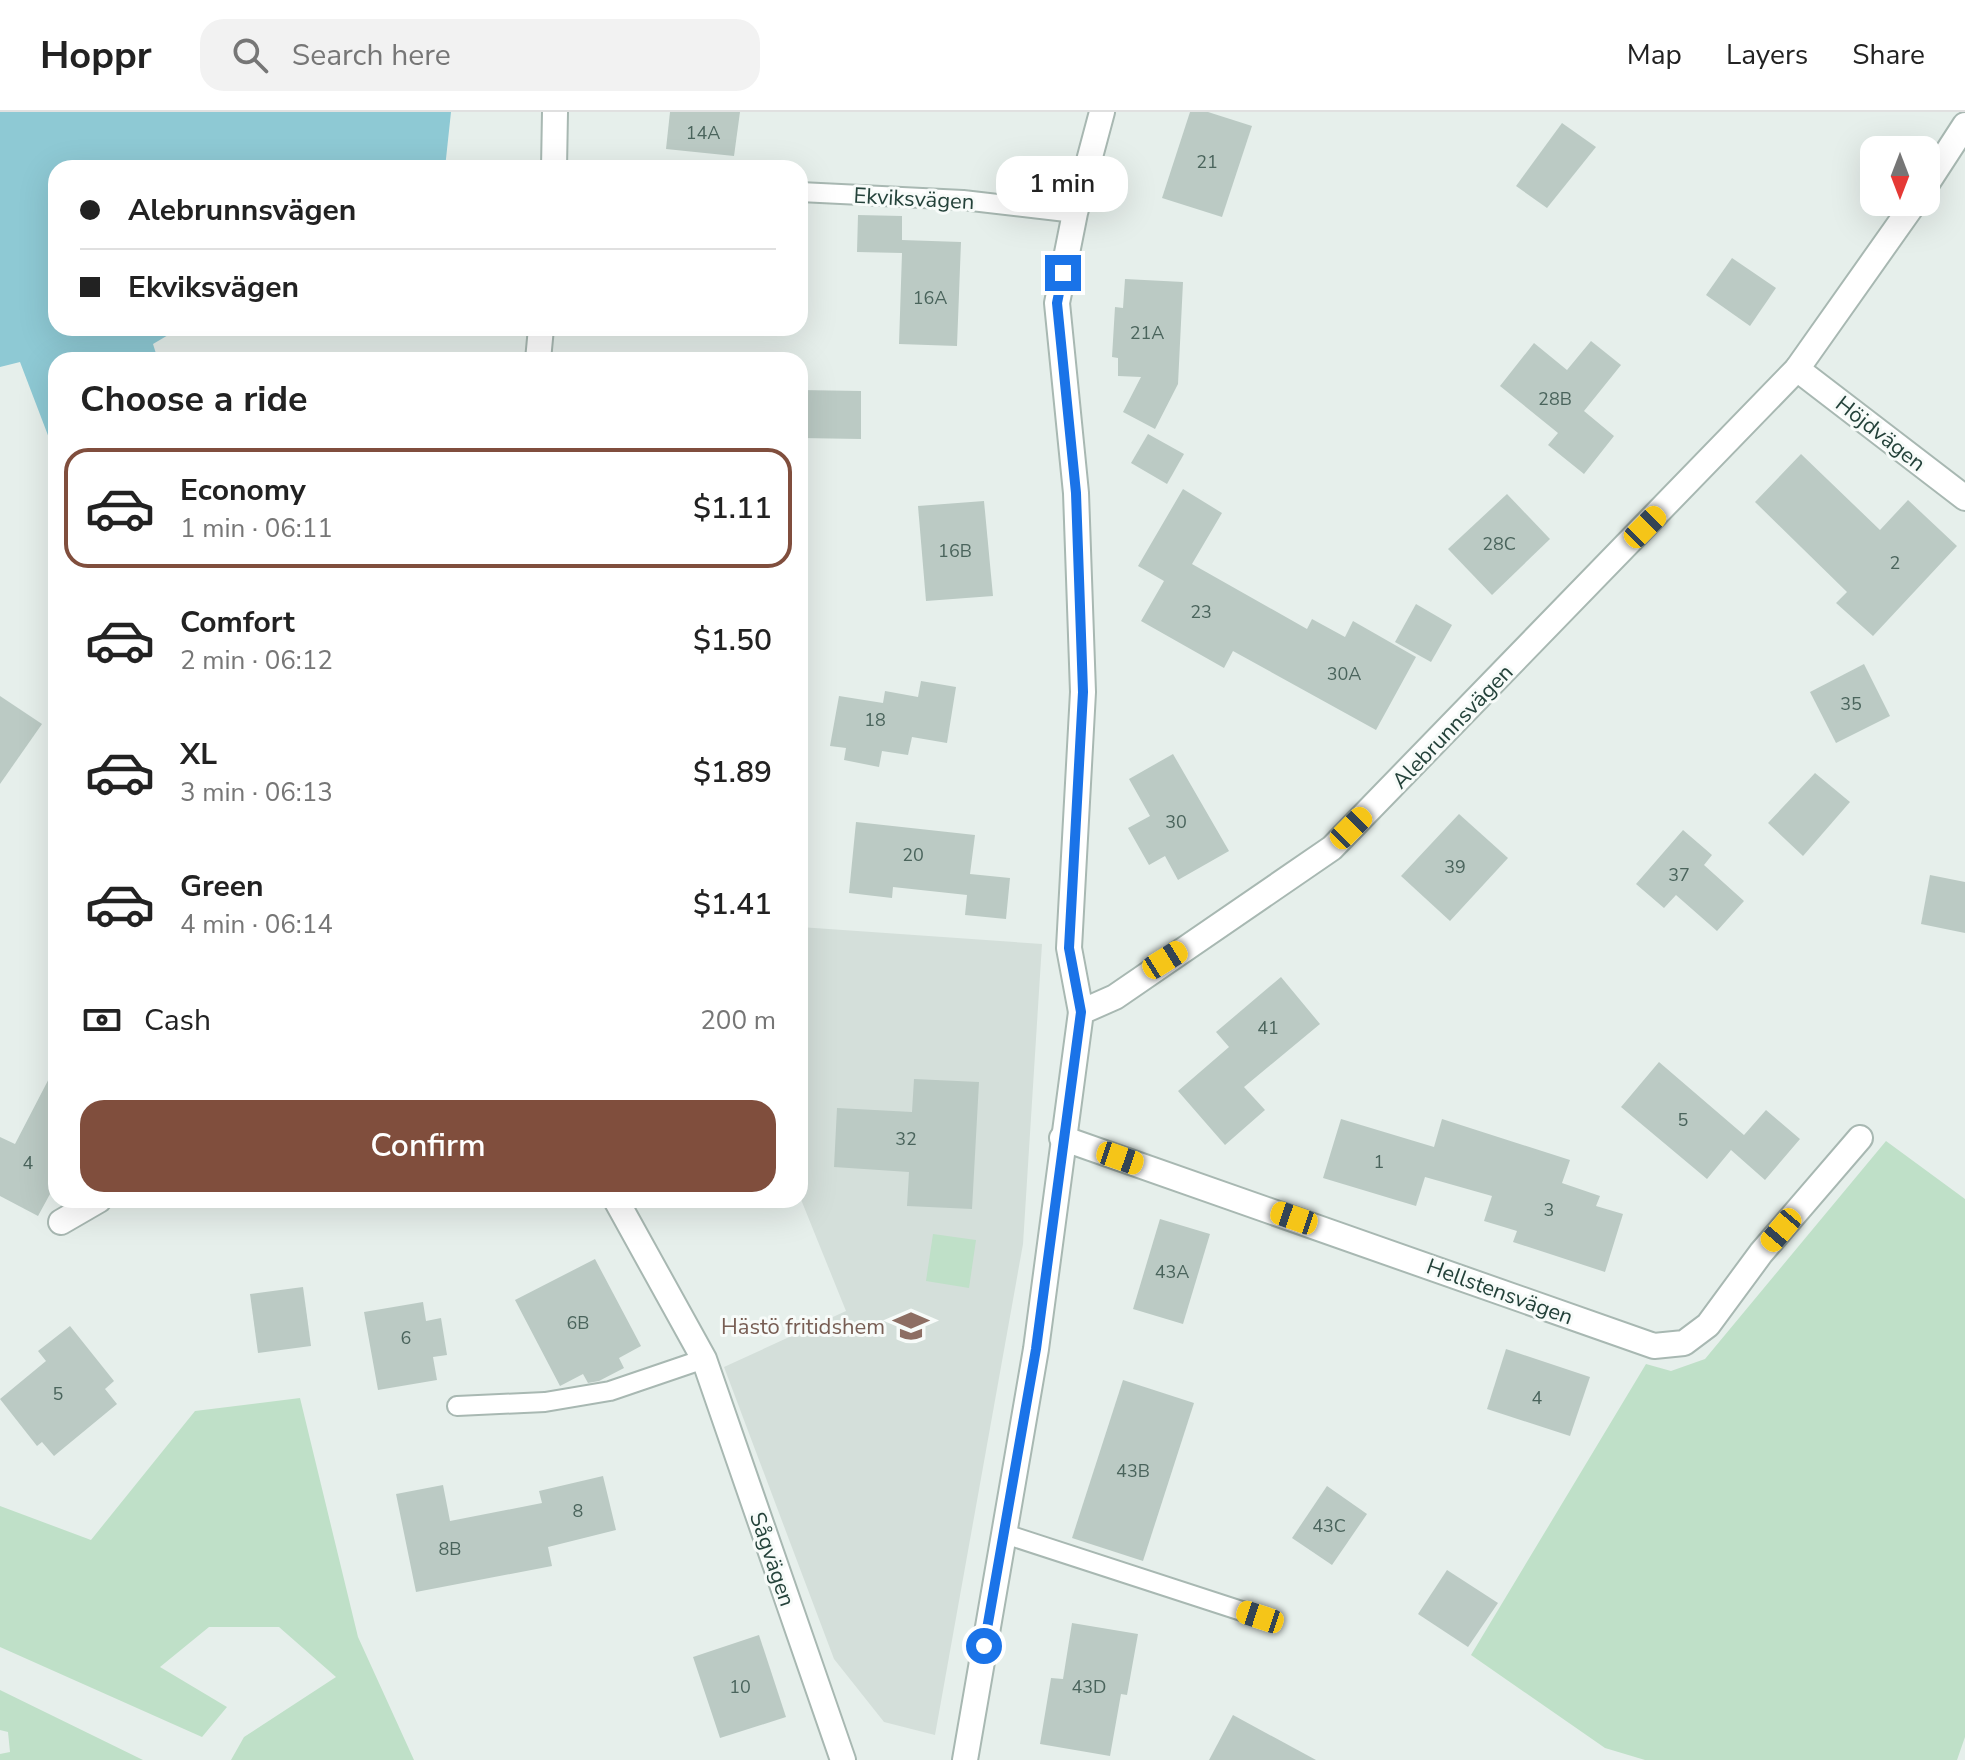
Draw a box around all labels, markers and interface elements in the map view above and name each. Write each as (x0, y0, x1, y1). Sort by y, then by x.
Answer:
search box (200, 19, 760, 91)
text: Hoppr (40, 30, 152, 81)
icon: search (228, 33, 272, 77)
text: Search here (292, 35, 451, 76)
text: Map (1627, 36, 1682, 74)
text: Layers (1726, 36, 1808, 74)
text: Share (1852, 36, 1925, 74)
house number: 14A (686, 121, 720, 145)
north arrow (1860, 136, 1940, 216)
map controls (1860, 136, 1940, 216)
house number: 21 (1196, 150, 1218, 174)
callout: 1 min (997, 157, 1129, 213)
text: 1 min (1029, 166, 1095, 201)
street label: Ekviksvägen (853, 181, 975, 217)
text: Alebrunnsvägen (128, 190, 356, 231)
route end (1045, 255, 1081, 291)
text: Ekviksvägen (128, 267, 299, 308)
house number: 16A (913, 286, 947, 310)
house number: 21A (1130, 321, 1164, 345)
text: Choose a ride (80, 375, 308, 424)
house number: 28B (1538, 387, 1572, 411)
street label: Höjdvägen (1829, 389, 1932, 479)
text: Economy (180, 470, 306, 511)
icon: car (84, 472, 156, 544)
text: $1.11 (693, 488, 772, 529)
car (1620, 502, 1670, 552)
text: 1 min · 06:11 (180, 511, 333, 546)
house number: 28C (1482, 532, 1516, 556)
house number: 16B (938, 539, 972, 563)
house number: 2 (1890, 551, 1900, 575)
house number: 23 (1190, 600, 1212, 624)
text: Comfort (180, 602, 295, 643)
icon: car (84, 604, 156, 676)
text: $1.50 (693, 620, 772, 661)
text: 2 min · 06:12 (180, 643, 333, 678)
street label: Alebrunnsvägen (1386, 658, 1520, 796)
house number: 30A (1327, 662, 1361, 686)
house number: 35 (1840, 692, 1862, 716)
house number: 18 (864, 708, 886, 732)
text: XL (180, 734, 217, 775)
icon: car (84, 736, 156, 808)
text: $1.89 (693, 752, 772, 793)
text: 3 min · 06:13 (180, 775, 333, 810)
car (1326, 803, 1376, 853)
house number: 30 (1165, 810, 1187, 834)
house number: 20 (902, 843, 924, 867)
house number: 39 (1444, 855, 1466, 879)
house number: 37 (1668, 863, 1690, 887)
text: Green (180, 866, 264, 907)
icon: car (84, 868, 156, 940)
text: $1.41 (693, 884, 772, 925)
text: 4 min · 06:14 (180, 907, 333, 942)
car (1138, 937, 1192, 983)
icon: cash (80, 998, 124, 1042)
text: Cash (144, 1000, 211, 1041)
text: 200 m (700, 1003, 776, 1038)
house number: 41 (1257, 1016, 1279, 1040)
button: Confirm (80, 1100, 776, 1192)
house number: 5 (1678, 1108, 1688, 1132)
house number: 32 (895, 1127, 917, 1151)
car (1093, 1139, 1147, 1177)
house number: 1 (1374, 1150, 1384, 1174)
house number: 4 (23, 1151, 34, 1175)
house number: 3 (1544, 1198, 1554, 1222)
car (1267, 1199, 1321, 1237)
car (1756, 1204, 1806, 1256)
street label: Hellstensvägen (1422, 1252, 1577, 1332)
house number: 43A (1155, 1260, 1189, 1284)
school or university icon: Hästö fritidshem (892, 1307, 930, 1345)
house number: 6B (567, 1311, 589, 1335)
place label: Hästö fritidshem (721, 1312, 885, 1342)
house number: 6 (401, 1326, 411, 1350)
house number: 5 (53, 1382, 63, 1406)
house number: 4 (1532, 1386, 1543, 1410)
house number: 43B (1116, 1459, 1150, 1483)
house number: 8 (573, 1499, 583, 1523)
street label: Sågvägen (742, 1508, 802, 1611)
house number: 43C (1312, 1514, 1346, 1538)
house number: 8B (439, 1537, 461, 1561)
car (1233, 1598, 1287, 1636)
route start (966, 1628, 1002, 1664)
house number: 10 (729, 1675, 751, 1699)
house number: 43D (1072, 1675, 1106, 1699)

